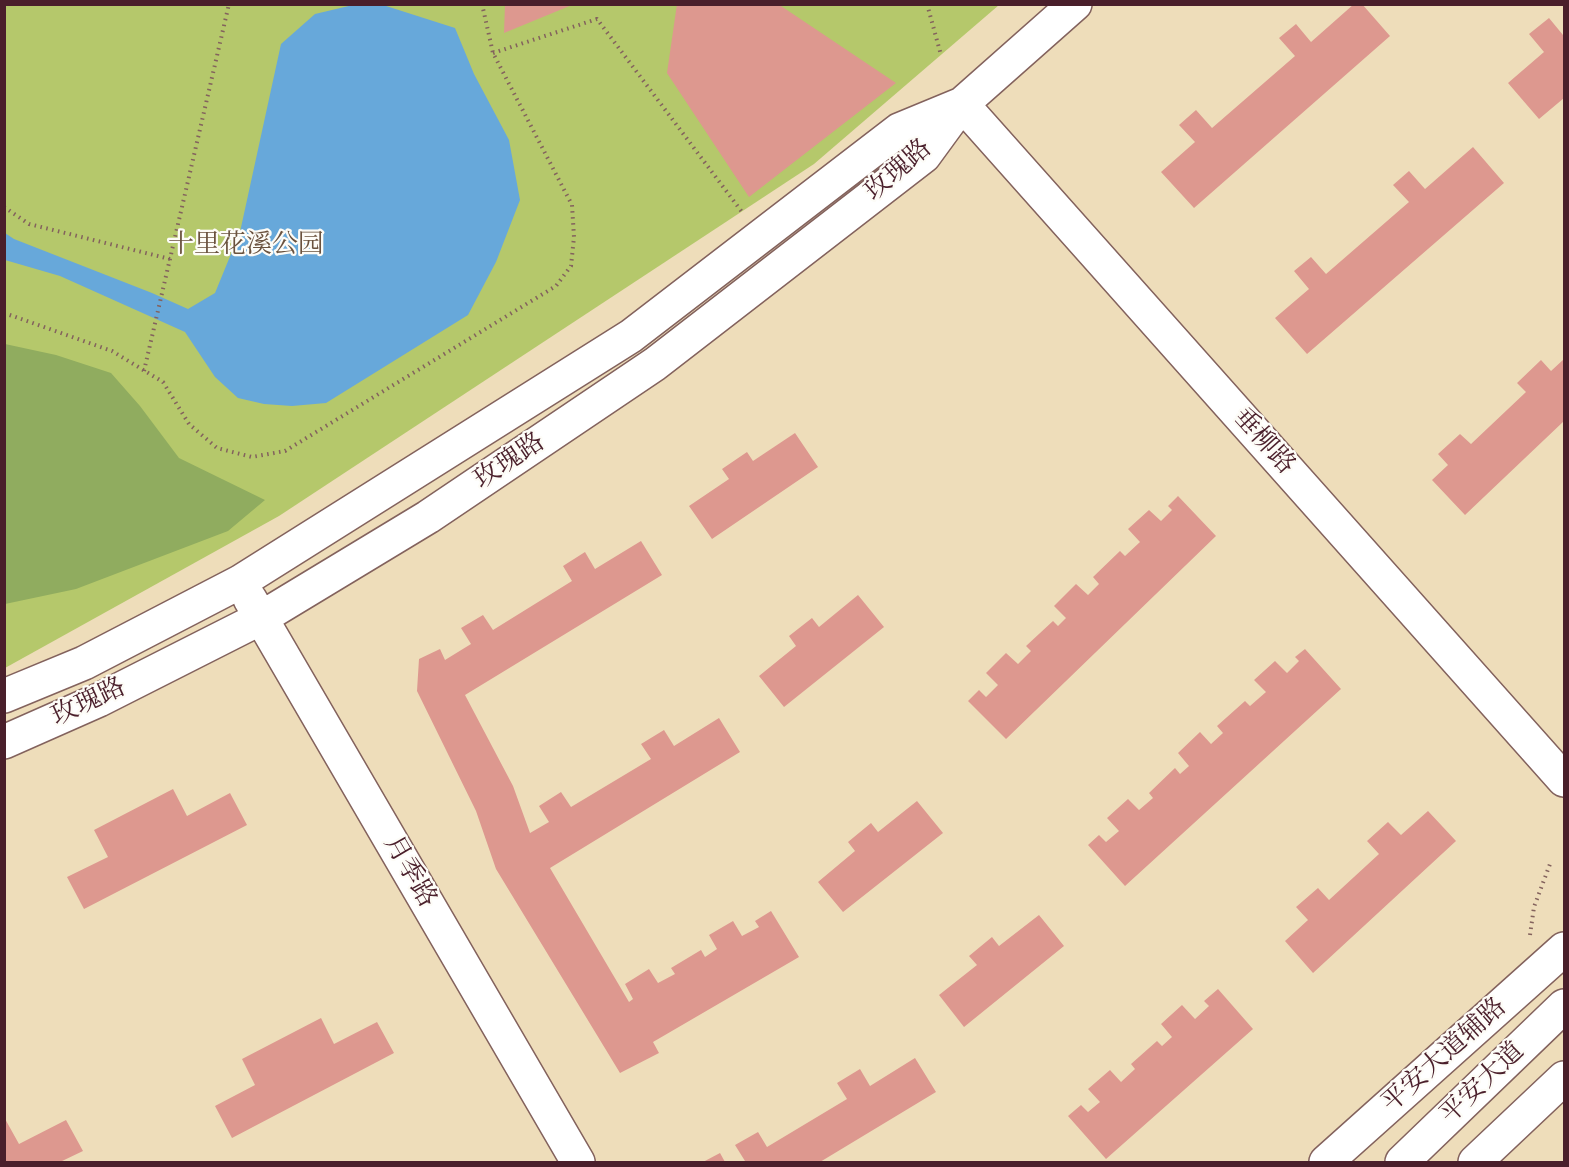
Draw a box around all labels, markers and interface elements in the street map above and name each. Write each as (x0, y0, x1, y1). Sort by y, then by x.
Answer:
street label: 玫瑰路 (859, 134, 939, 208)
park label: 十里花溪公园 (168, 230, 324, 262)
street label: 垂柳路 (1225, 403, 1301, 481)
street label: 玫瑰路 (469, 427, 551, 497)
street label: 玫瑰路 (47, 672, 131, 734)
street label: 月季路 (376, 830, 442, 914)
street label: 平安大道辅路 (1377, 992, 1513, 1120)
street label: 平安大道 (1435, 1037, 1531, 1131)

